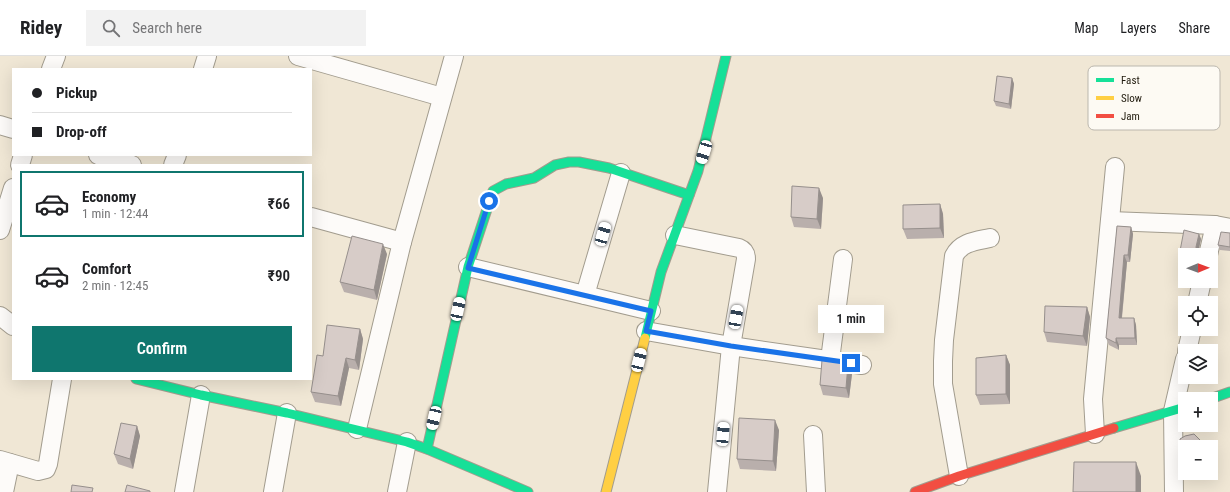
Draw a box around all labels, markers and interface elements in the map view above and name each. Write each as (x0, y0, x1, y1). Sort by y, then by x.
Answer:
search box (86, 10, 366, 46)
text: Ridey (20, 16, 62, 39)
icon: search (100, 17, 122, 39)
text: Search here (132, 19, 202, 37)
text: Map (1074, 20, 1098, 36)
text: Layers (1120, 20, 1157, 36)
text: Share (1179, 20, 1210, 36)
legend (1088, 66, 1220, 130)
text: Fast (1121, 74, 1140, 87)
text: Pickup (56, 84, 97, 102)
text: Slow (1121, 92, 1142, 105)
text: Jam (1121, 110, 1140, 123)
text: Drop-off (56, 123, 107, 141)
car (695, 139, 713, 165)
icon: car (34, 186, 70, 222)
text: Economy (82, 188, 136, 206)
route start (480, 192, 498, 210)
text: ₹66 (268, 195, 290, 213)
text: 1 min · 12:44 (82, 206, 148, 221)
car (594, 221, 612, 247)
north arrow (1178, 248, 1218, 288)
map controls (1178, 248, 1218, 480)
icon: car (34, 258, 70, 294)
text: Comfort (82, 260, 131, 278)
text: ₹90 (268, 267, 290, 285)
text: 2 min · 12:45 (82, 278, 148, 293)
car (450, 296, 466, 322)
button: locate (1178, 296, 1218, 336)
car (728, 304, 744, 330)
callout: 1 min (818, 305, 884, 333)
text: 1 min (837, 311, 865, 326)
button: Confirm (32, 326, 292, 372)
button: layers (1178, 344, 1218, 384)
car (630, 347, 648, 373)
route end (842, 354, 860, 372)
button: + (1178, 392, 1218, 432)
car (425, 405, 443, 431)
car (716, 422, 730, 446)
button: − (1178, 440, 1218, 480)

